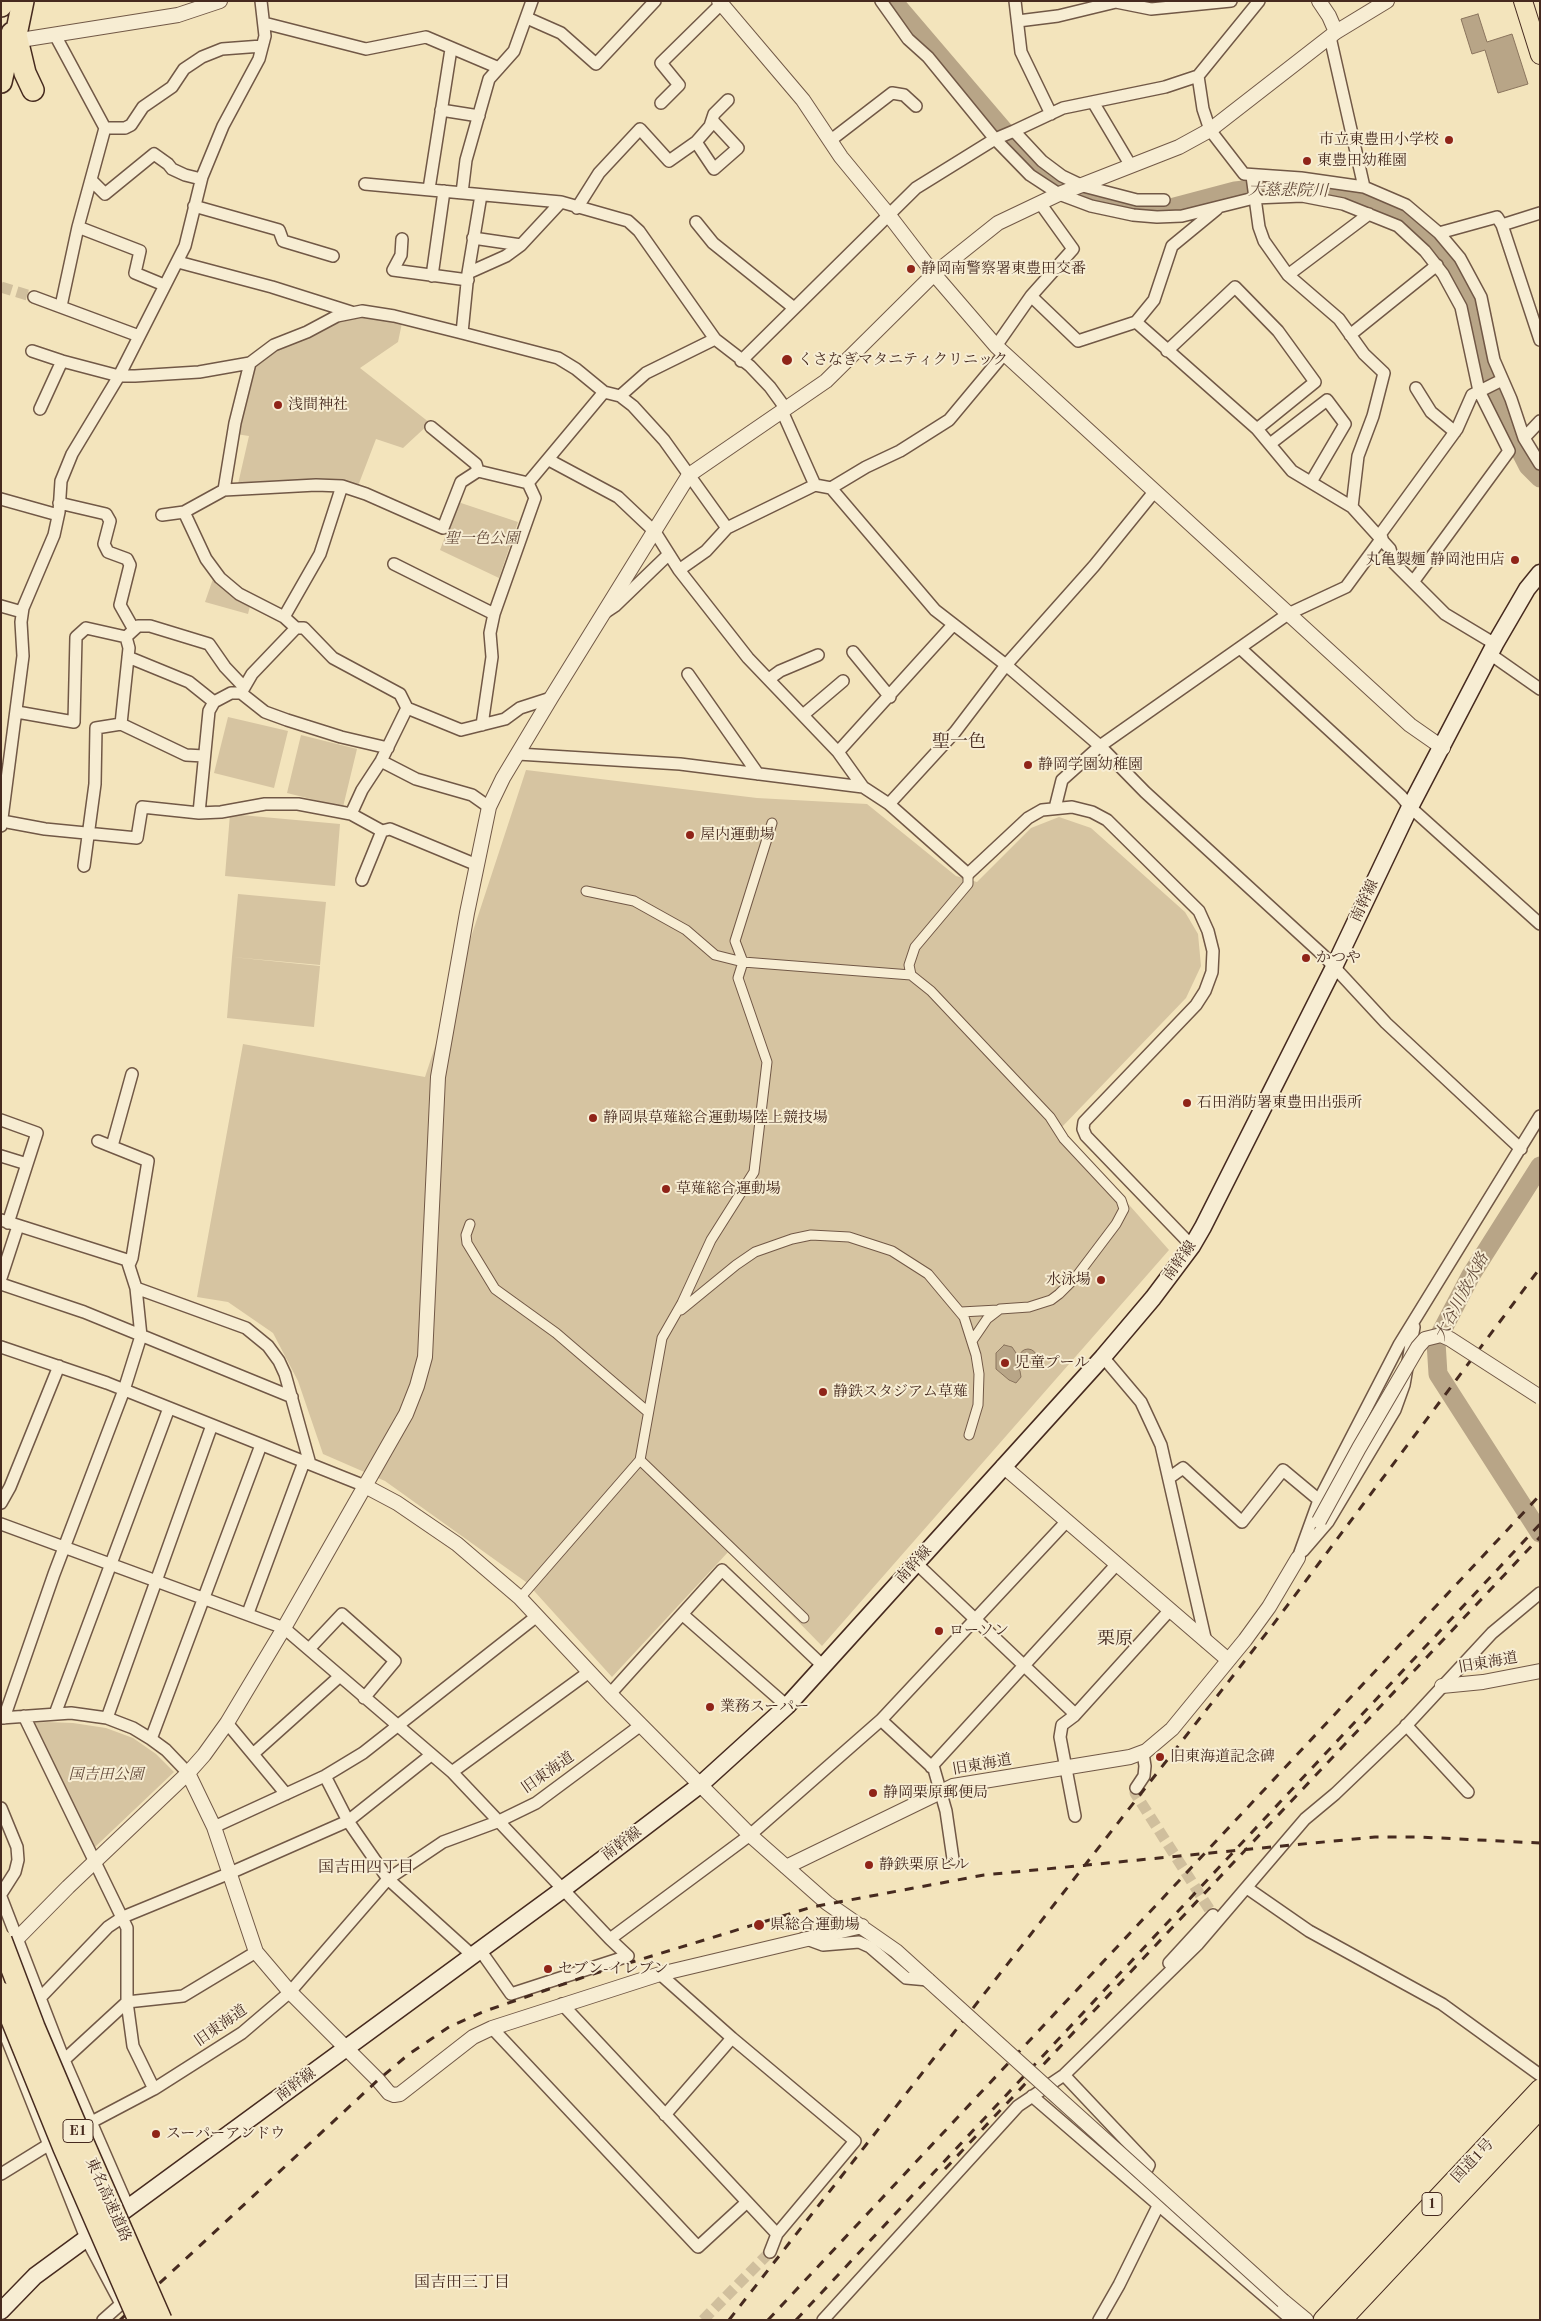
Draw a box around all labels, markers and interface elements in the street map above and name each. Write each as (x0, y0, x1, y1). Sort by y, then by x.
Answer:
place label: 市立東豊田小学校 (1319, 131, 1439, 149)
marker: 市立東豊田小学校 (1443, 134, 1455, 146)
place label: 東豊田幼稚園 (1317, 152, 1407, 170)
marker: 東豊田幼稚園 (1301, 155, 1313, 167)
water label: 大慈悲院川 (1248, 181, 1328, 201)
place label: 静岡南警察署東豊田交番 (921, 260, 1086, 278)
marker: 静岡南警察署東豊田交番 (905, 263, 917, 275)
place label: くさなぎマタニティクリニック (798, 351, 1008, 369)
marker: くさなぎマタニティクリニック (780, 353, 794, 367)
place label: 浅間神社 (288, 396, 348, 414)
marker: 浅間神社 (272, 399, 284, 411)
park label: 聖一色公園 (445, 530, 519, 548)
place label: 丸亀製麺 静岡池田店 (1366, 551, 1505, 569)
marker: 丸亀製麺 静岡池田店 (1509, 554, 1521, 566)
district label: 聖一色 (932, 731, 986, 753)
place label: 静岡学園幼稚園 (1038, 756, 1143, 774)
marker: 静岡学園幼稚園 (1022, 759, 1034, 771)
place label: 屋内運動場 (700, 826, 775, 844)
marker: 屋内運動場 (684, 829, 696, 841)
street label: 南幹線 (1347, 877, 1383, 925)
place label: かつや (1316, 949, 1361, 967)
marker: かつや (1300, 952, 1312, 964)
place label: 石田消防署東豊田出張所 (1197, 1094, 1362, 1112)
marker: 石田消防署東豊田出張所 (1181, 1097, 1193, 1109)
place label: 静岡県草薙総合運動場陸上競技場 (603, 1109, 828, 1127)
marker: 静岡県草薙総合運動場陸上競技場 (587, 1112, 599, 1124)
place label: 草薙総合運動場 (676, 1180, 781, 1198)
marker: 草薙総合運動場 (660, 1183, 672, 1195)
street label: 南幹線 (1159, 1238, 1201, 1284)
water label: 大谷川放水路 (1431, 1250, 1493, 1344)
place label: 水泳場 (1046, 1271, 1091, 1289)
marker: 水泳場 (1095, 1274, 1107, 1286)
place label: 児童プール (1015, 1354, 1090, 1372)
marker: 児童プール (999, 1357, 1011, 1369)
place label: 静鉄スタジアム草薙 (833, 1383, 968, 1401)
marker: 静鉄スタジアム草薙 (817, 1386, 829, 1398)
street label: 南幹線 (892, 1542, 936, 1588)
place label: ローソン (949, 1622, 1009, 1640)
marker: ローソン (933, 1625, 945, 1637)
district label: 栗原 (1097, 1628, 1133, 1650)
street label: 旧東海道 (1457, 1649, 1519, 1677)
place label: 業務スーパー (720, 1698, 809, 1716)
marker: 業務スーパー (704, 1701, 716, 1713)
street label: 旧東海道 (518, 1748, 578, 1798)
place label: 旧東海道記念碑 (1170, 1748, 1275, 1766)
street label: 旧東海道 (951, 1751, 1013, 1779)
marker: 旧東海道記念碑 (1154, 1751, 1166, 1763)
park label: 国吉田公園 (69, 1766, 143, 1784)
place label: 静岡栗原郵便局 (883, 1784, 988, 1802)
marker: 静岡栗原郵便局 (867, 1787, 879, 1799)
street label: 南幹線 (599, 1823, 645, 1865)
place label: 静鉄栗原ビル (879, 1856, 969, 1874)
district label: 国吉田四丁目 (318, 1858, 414, 1878)
marker: 静鉄栗原ビル (863, 1859, 875, 1871)
place label: 県総合運動場 (770, 1916, 860, 1934)
marker: 県総合運動場 (752, 1918, 766, 1932)
place label: セブン-イレブン (558, 1960, 669, 1978)
marker: セブン-イレブン (542, 1963, 554, 1975)
street label: 旧東海道 (191, 2001, 251, 2051)
street label: 南幹線 (273, 2064, 319, 2106)
road number: E1 (63, 2120, 93, 2142)
place label: スーパーアンドウ (166, 2125, 285, 2143)
marker: スーパーアンドウ (150, 2128, 162, 2140)
street label: 国道1号 (1448, 2135, 1498, 2187)
street label: 東名高速道路 (81, 2155, 135, 2245)
road number: 1 (1422, 2192, 1442, 2216)
district label: 国吉田三丁目 (414, 2273, 510, 2293)

